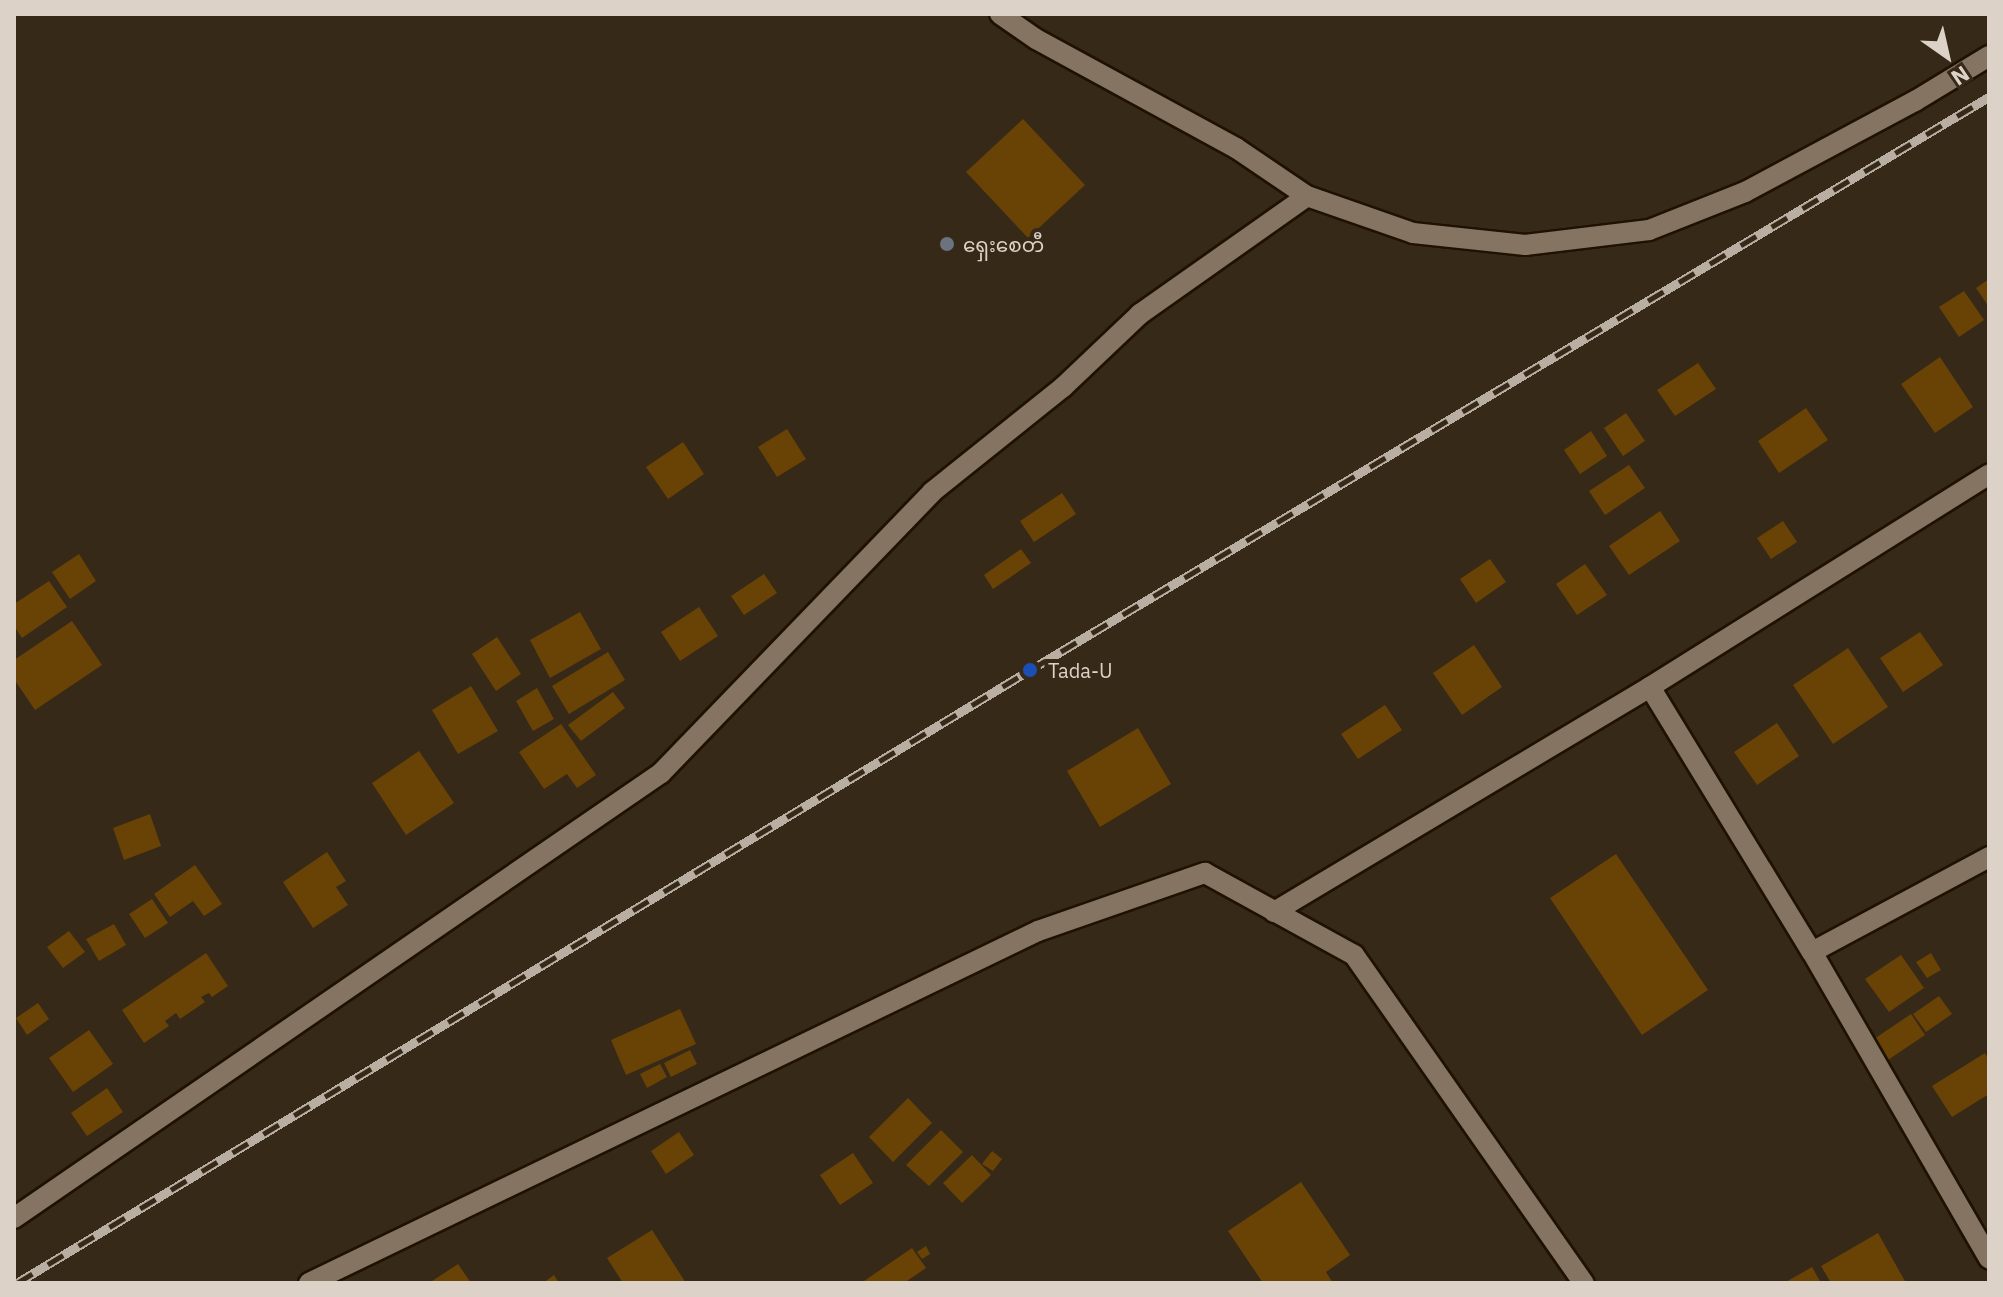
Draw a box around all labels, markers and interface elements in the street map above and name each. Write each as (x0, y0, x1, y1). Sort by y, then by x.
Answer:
north arrow (1907, 16, 1987, 96)
text: N (1946, 60, 1975, 93)
place label: ရှေးစေတီ (963, 232, 1044, 256)
marker: ရှေးစေတီ (938, 235, 956, 253)
place label: Tada-U (1048, 658, 1112, 682)
marker: Tada-U (1019, 659, 1041, 681)

